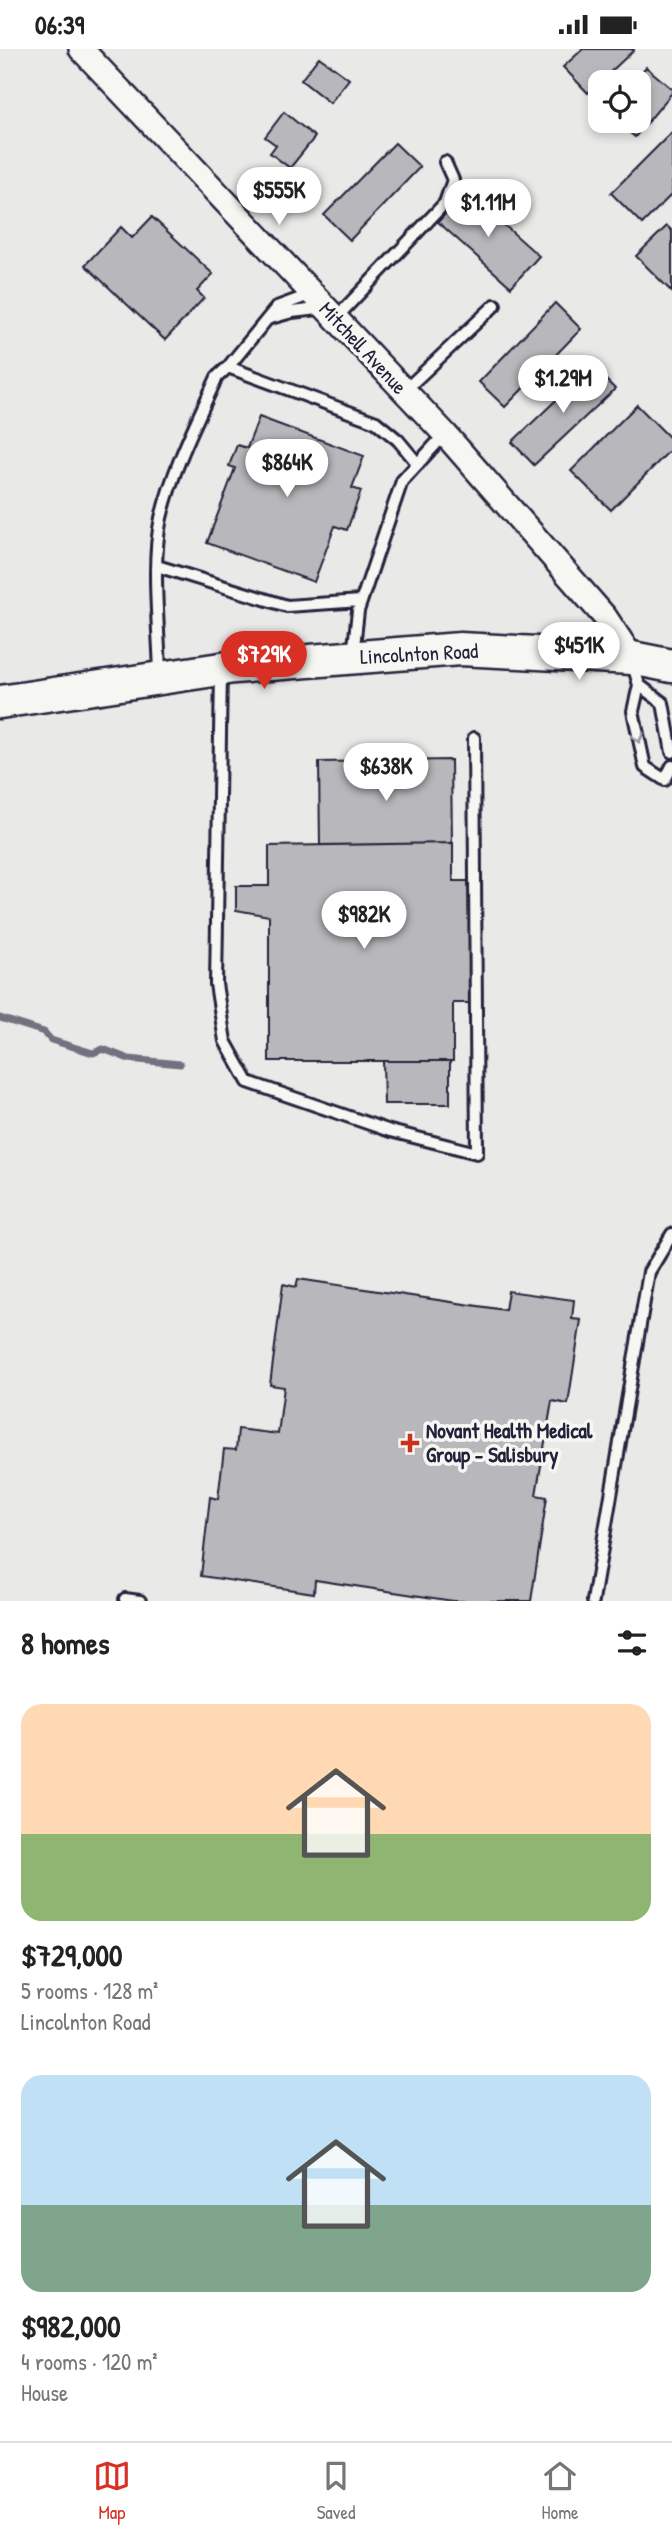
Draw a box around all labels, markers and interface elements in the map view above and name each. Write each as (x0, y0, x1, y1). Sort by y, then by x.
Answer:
text: 06:39 (35, 7, 84, 42)
map controls (588, 70, 651, 133)
button: locate (588, 70, 651, 133)
pin: $555K (230, 167, 328, 227)
text: $555K (253, 174, 305, 205)
pin: $1.11M (431, 179, 545, 239)
text: $1.11M (460, 186, 516, 217)
street label: Mitchell Avenue (313, 295, 414, 400)
pin: $1.29M (506, 355, 620, 415)
text: $1.29M (534, 362, 592, 393)
pin: $864K (238, 440, 336, 499)
text: $864K (261, 446, 313, 477)
pin: $451K (530, 623, 628, 682)
text: $451K (554, 629, 604, 660)
pin: $729K (215, 631, 313, 691)
street label: Lincolnton Road (359, 636, 479, 671)
text: $729K (237, 638, 291, 669)
one-way arrow (629, 732, 644, 744)
pin: $638K (337, 743, 435, 803)
text: $638K (359, 750, 413, 781)
pin: $982K (315, 891, 413, 951)
text: $982K (338, 898, 390, 929)
place label: Novant Health Medical Group - Salisbury (426, 1416, 593, 1470)
marker: Novant Health Medical Group - Salisbury (400, 1433, 420, 1453)
text: 8 homes (21, 1623, 109, 1663)
icon: filters (613, 1624, 651, 1662)
icon: home (273, 1750, 399, 1876)
text: $729,000 (21, 1935, 123, 1975)
text: 5 rooms · 128 m² (21, 1975, 158, 2006)
text: Lincolnton Road (21, 2006, 150, 2037)
icon: home (273, 2121, 399, 2247)
text: $982,000 (21, 2306, 121, 2346)
text: 4 rooms · 120 m² (21, 2346, 158, 2377)
text: House (21, 2377, 68, 2408)
tab: Map (93, 2457, 131, 2525)
tab: Saved (317, 2457, 355, 2525)
tab: Home (541, 2457, 579, 2525)

